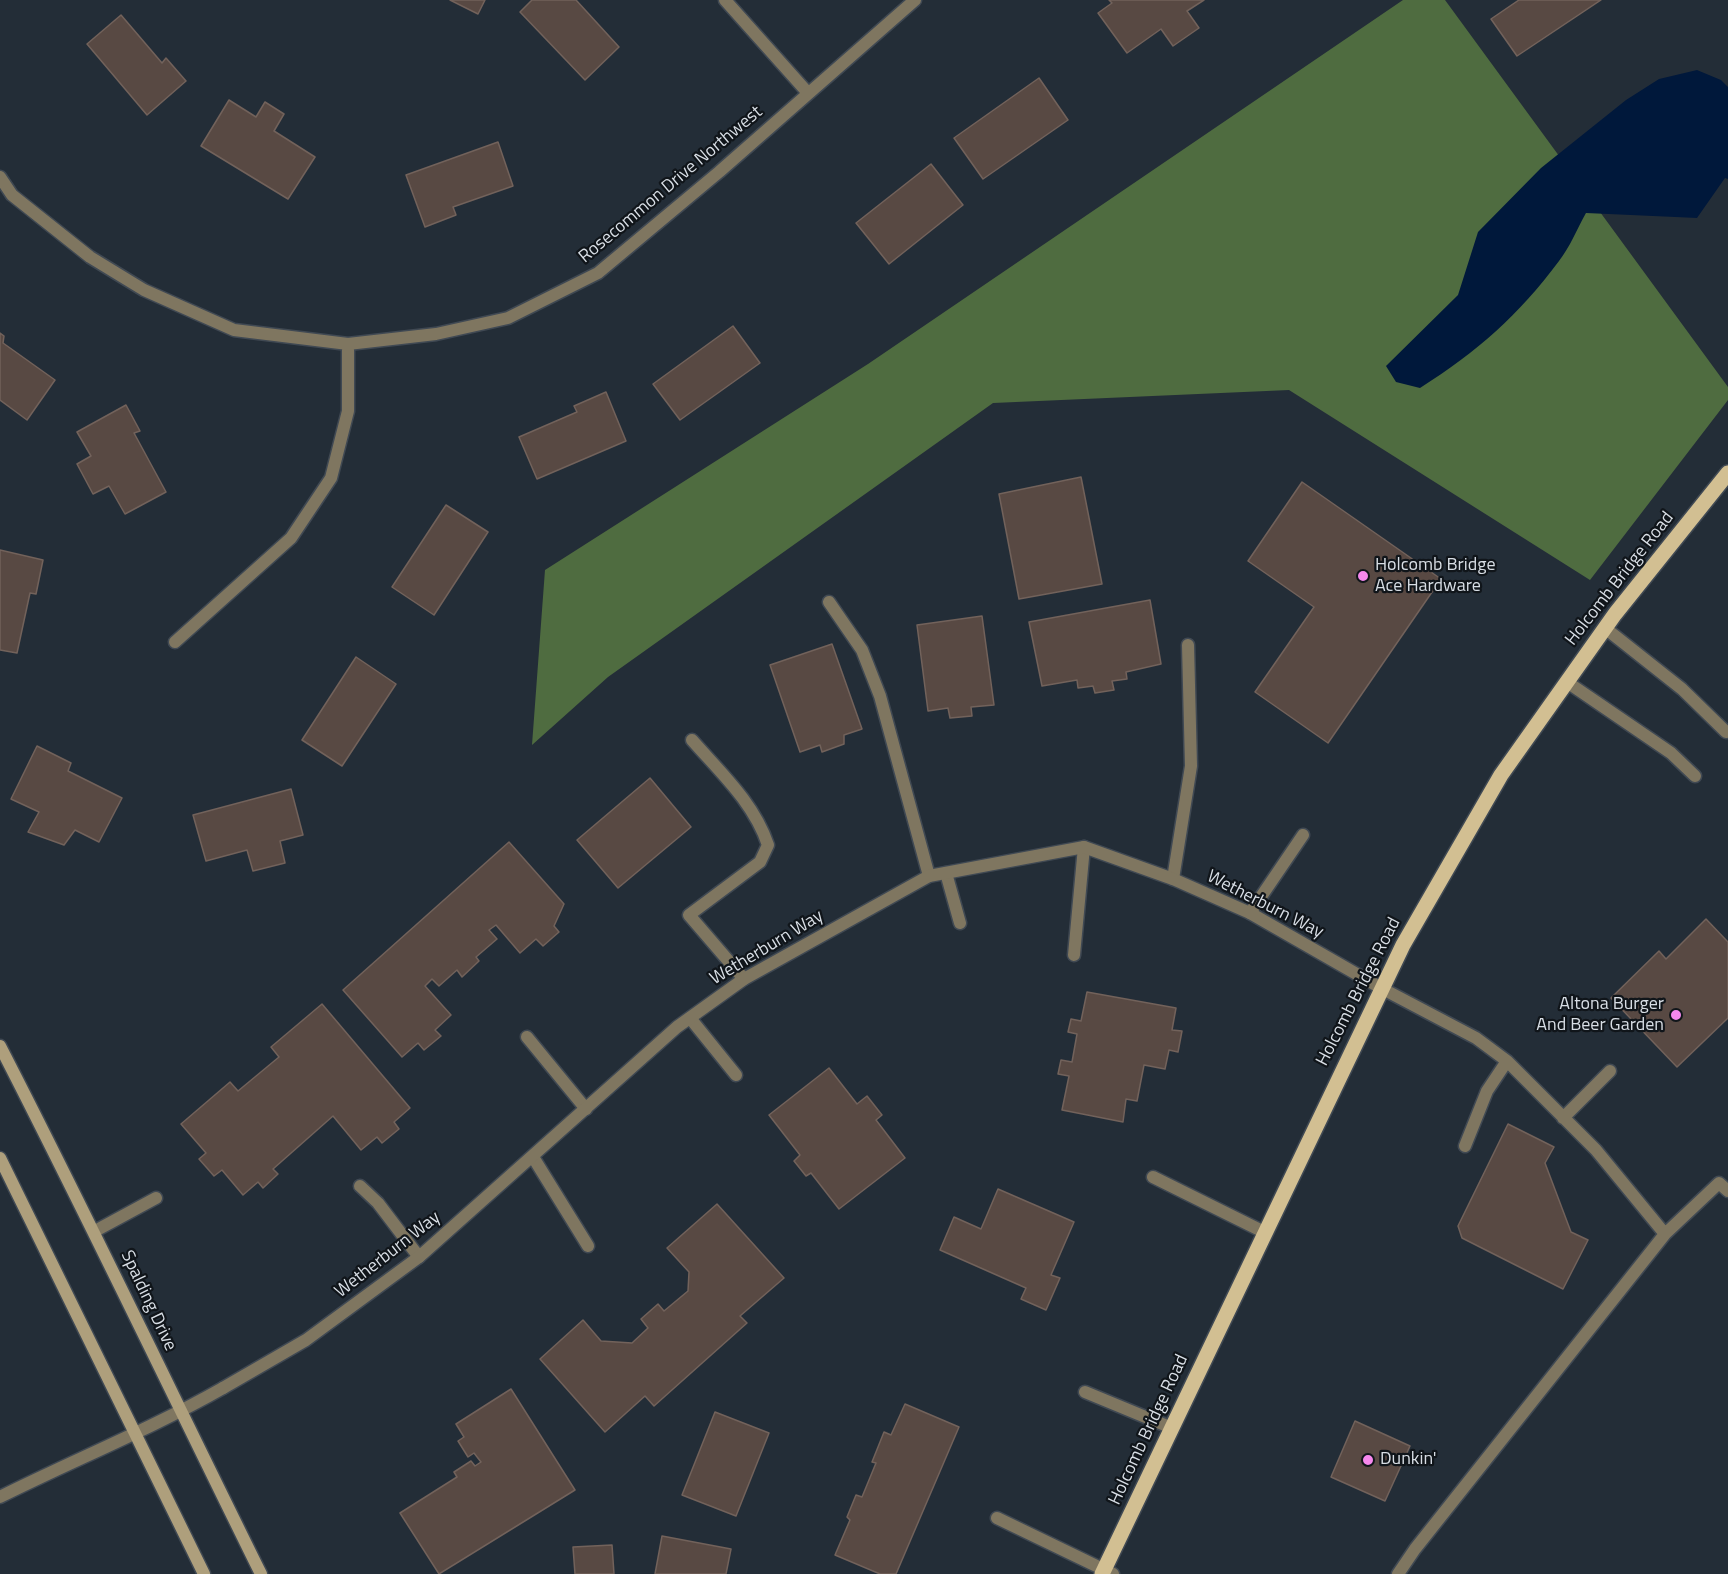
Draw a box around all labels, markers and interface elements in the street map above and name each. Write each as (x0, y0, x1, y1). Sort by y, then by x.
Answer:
street label: Rosecommon Drive Northwest (575, 102, 767, 268)
street label: Holcomb Bridge Road (1561, 508, 1679, 650)
place label: Holcomb Bridge Ace Hardware (1375, 555, 1496, 598)
marker: Holcomb Bridge Ace Hardware (1356, 569, 1370, 583)
street label: Wetherburn Way (1203, 866, 1327, 944)
street label: Wetherburn Way (707, 906, 827, 990)
street label: Holcomb Bridge Road (1312, 914, 1406, 1070)
place label: Altona Burger And Beer Garden (1536, 994, 1664, 1036)
marker: Altona Burger And Beer Garden (1669, 1008, 1683, 1022)
street label: Wetherburn Way (331, 1207, 445, 1303)
street label: Spalding Drive (115, 1247, 181, 1355)
street label: Holcomb Bridge Road (1105, 1351, 1193, 1509)
place label: Dunkin' (1380, 1449, 1437, 1471)
marker: Dunkin' (1361, 1453, 1375, 1467)

